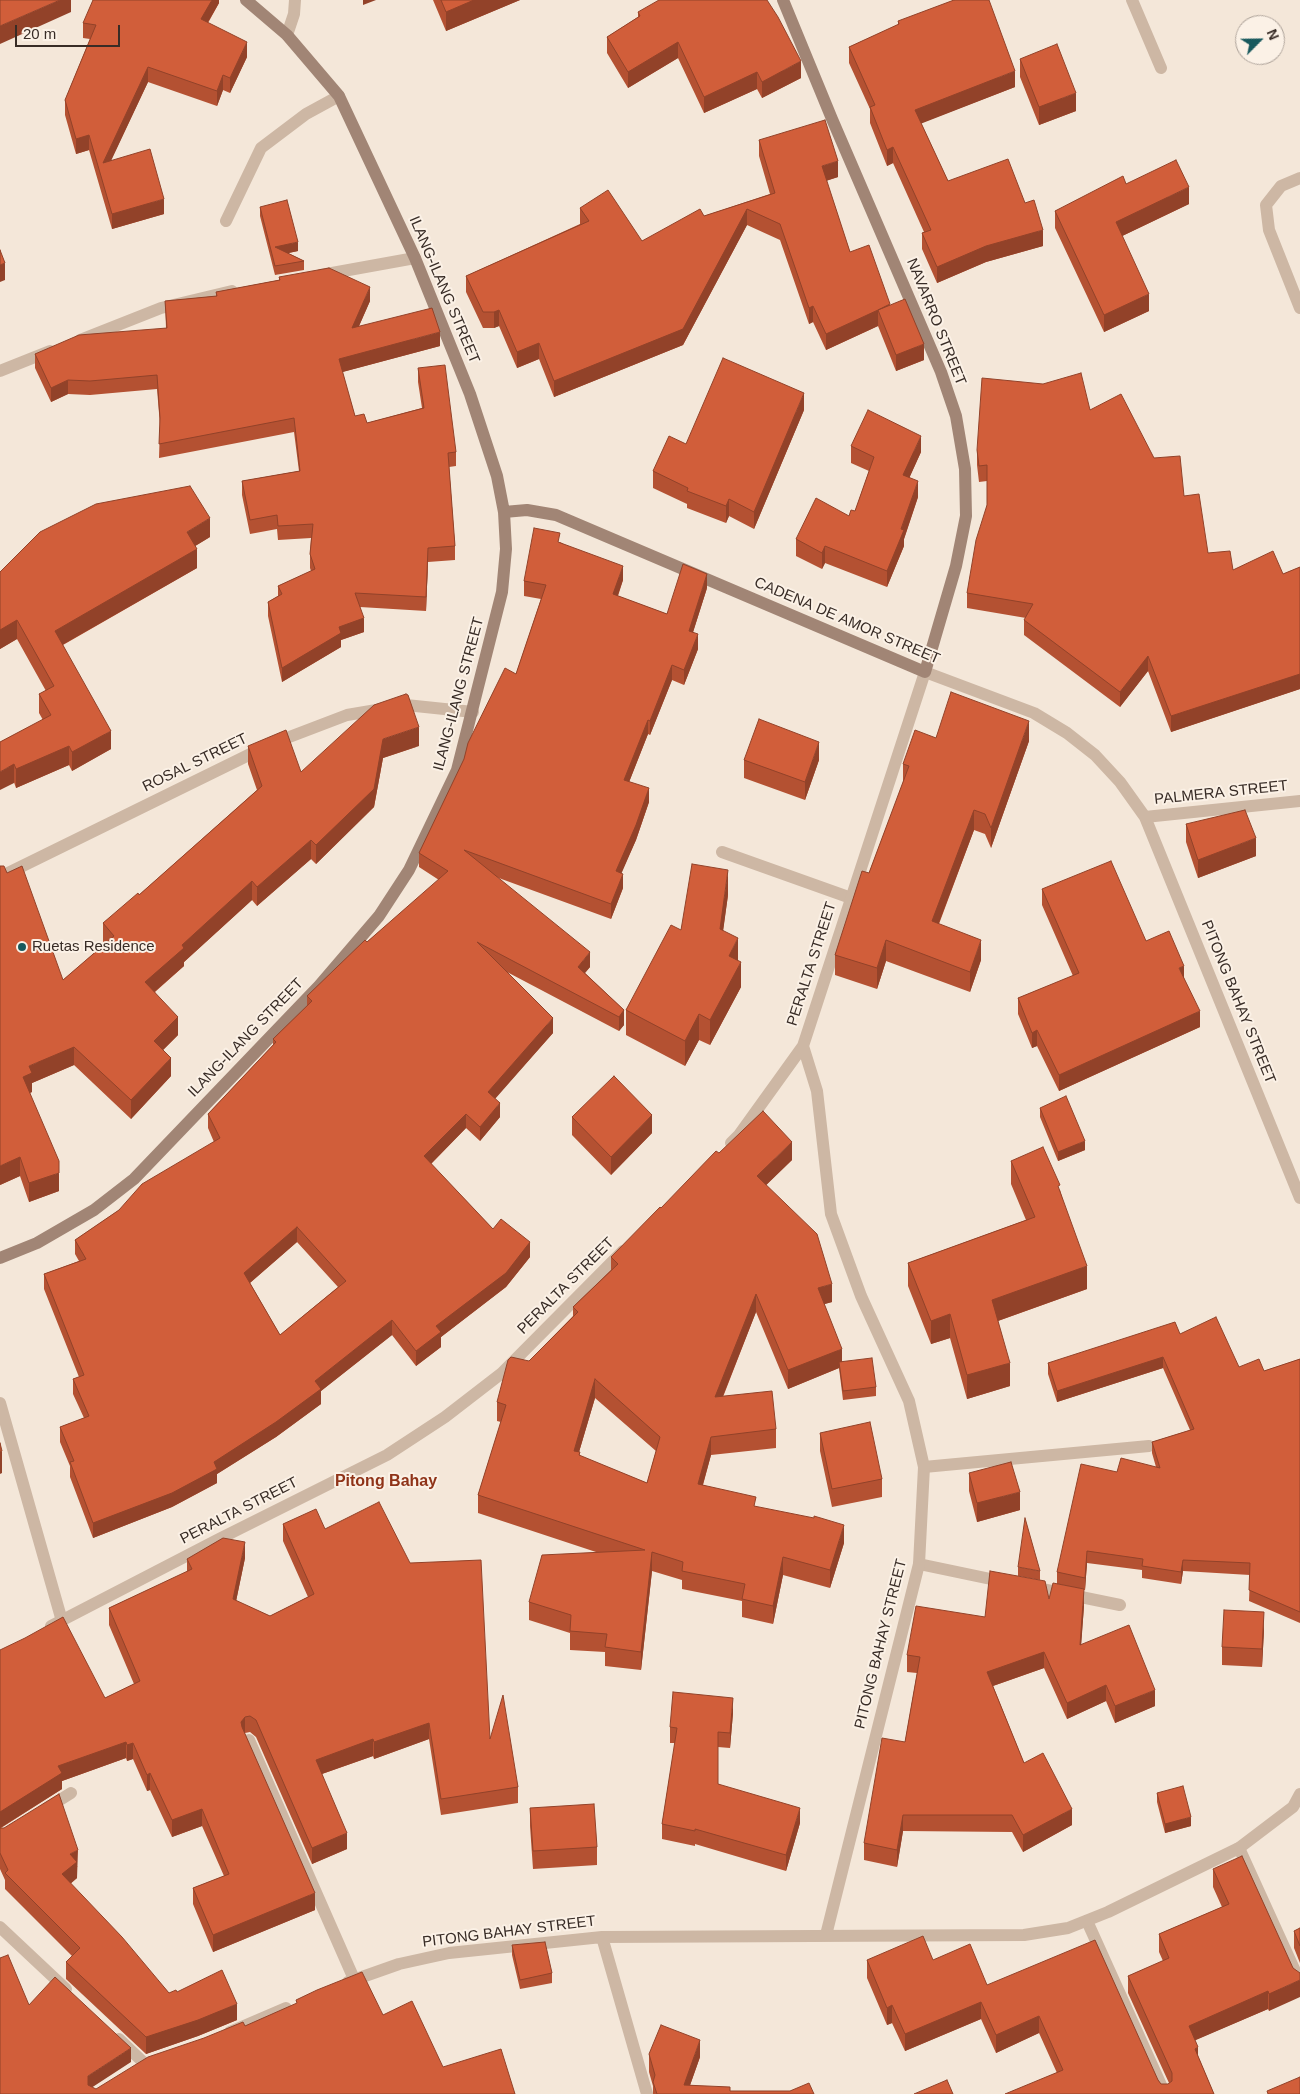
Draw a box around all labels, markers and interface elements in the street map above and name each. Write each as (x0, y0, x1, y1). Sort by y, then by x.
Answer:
scale bar (18, 15, 122, 47)
north arrow (1235, 15, 1285, 65)
text: 20 m (23, 25, 56, 42)
text: N (1264, 27, 1282, 42)
street label: ILANG-ILANG STREET (405, 214, 483, 366)
street label: NAVARRO STREET (902, 256, 970, 388)
street label: CADENA DE AMOR STREET (751, 574, 943, 668)
street label: ILANG-ILANG STREET (430, 615, 488, 773)
street label: ROSAL STREET (140, 730, 250, 796)
street label: PALMERA STREET (1153, 777, 1289, 809)
street label: PERALTA STREET (783, 900, 841, 1028)
street label: PITONG BAHAY STREET (1197, 918, 1279, 1086)
place label: Ruetas Residence (32, 938, 155, 956)
marker: Ruetas Residence (16, 941, 28, 953)
street label: ILANG-ILANG STREET (185, 975, 307, 1101)
street label: PERALTA STREET (514, 1234, 618, 1338)
district label: Pitong Bahay (335, 1472, 437, 1492)
street label: PERALTA STREET (177, 1474, 301, 1548)
street label: PITONG BAHAY STREET (851, 1557, 911, 1731)
street label: PITONG BAHAY STREET (421, 1912, 597, 1952)

